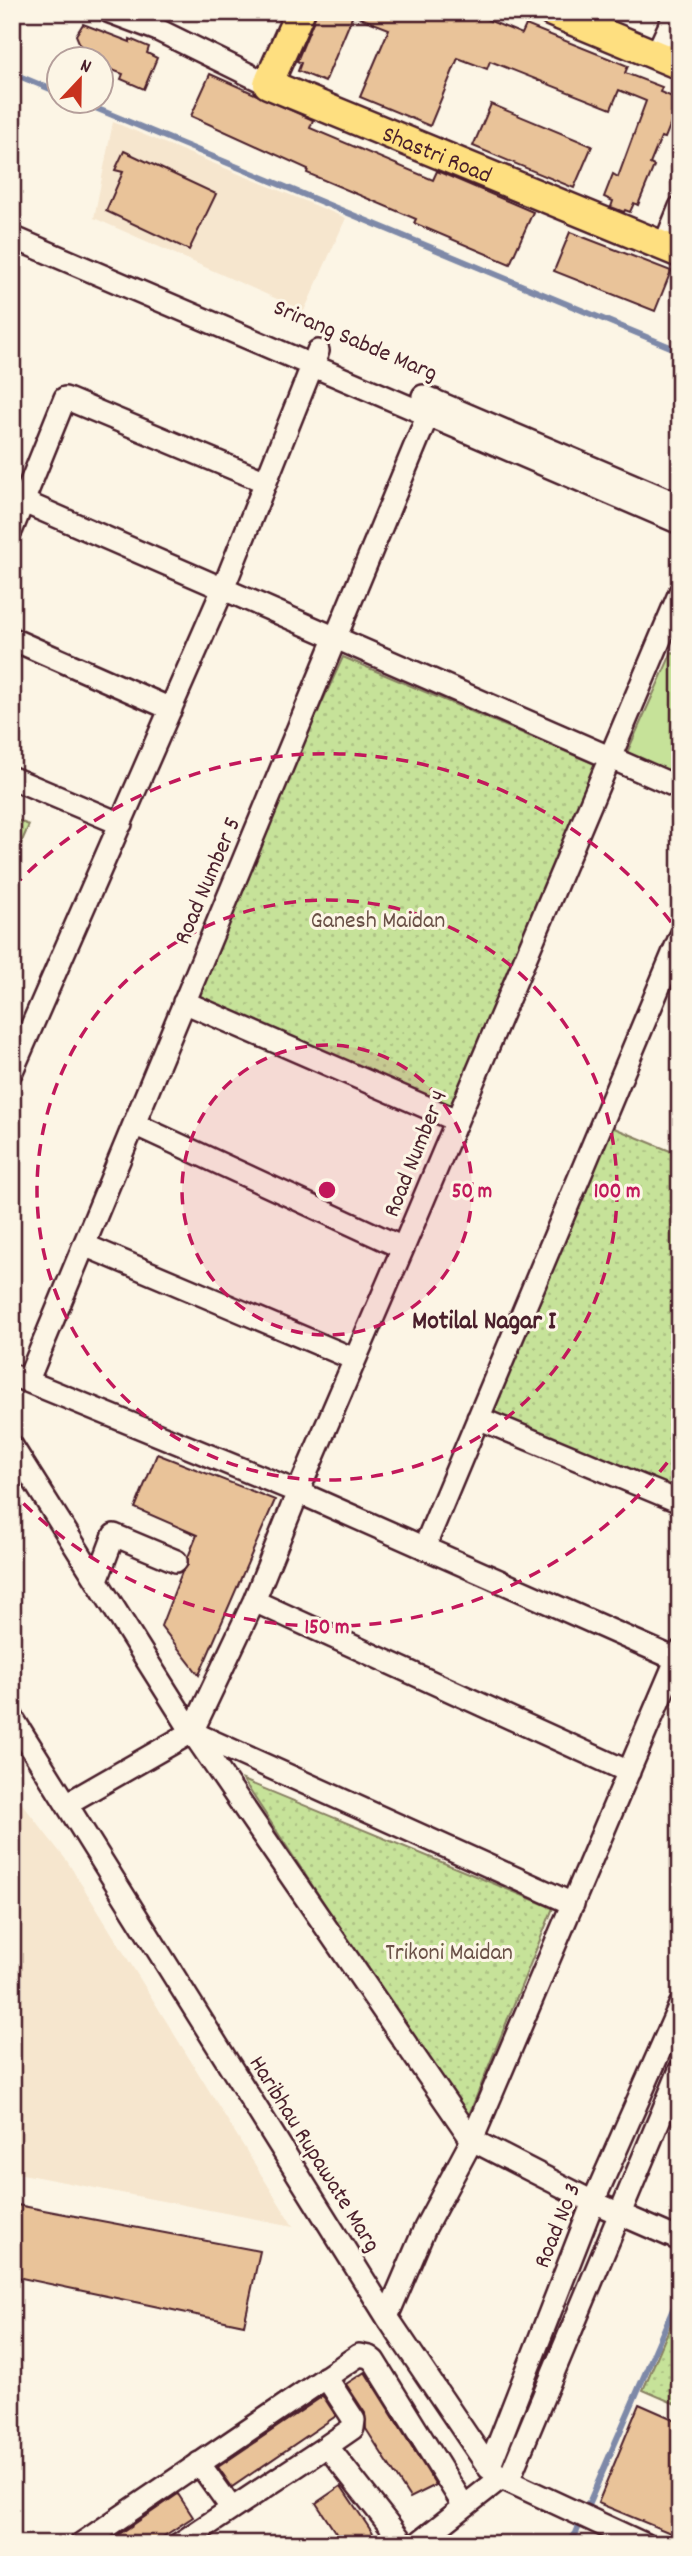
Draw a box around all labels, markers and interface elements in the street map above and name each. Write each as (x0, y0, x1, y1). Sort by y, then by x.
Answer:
north arrow (46, 46, 116, 116)
text: N (76, 53, 94, 82)
street label: Shastri Road (376, 119, 496, 194)
street label: Srirang Sabde Marg (267, 292, 442, 392)
street label: Road Number 5 (167, 812, 251, 950)
park label: Ganesh Maidan (311, 905, 445, 939)
street label: Road Number 4 (376, 1085, 458, 1223)
centre of rings (315, 1178, 339, 1202)
text: 50 m (452, 1178, 492, 1208)
text: 100 m (594, 1178, 640, 1208)
district label: Motilal Nagar I (412, 1304, 557, 1341)
text: 150 m (304, 1614, 350, 1644)
park label: Trikoni Maidan (385, 1937, 513, 1971)
street label: Haribhau Rupawate Marg (239, 2050, 388, 2259)
street label: Road No 3 (526, 2178, 591, 2274)

